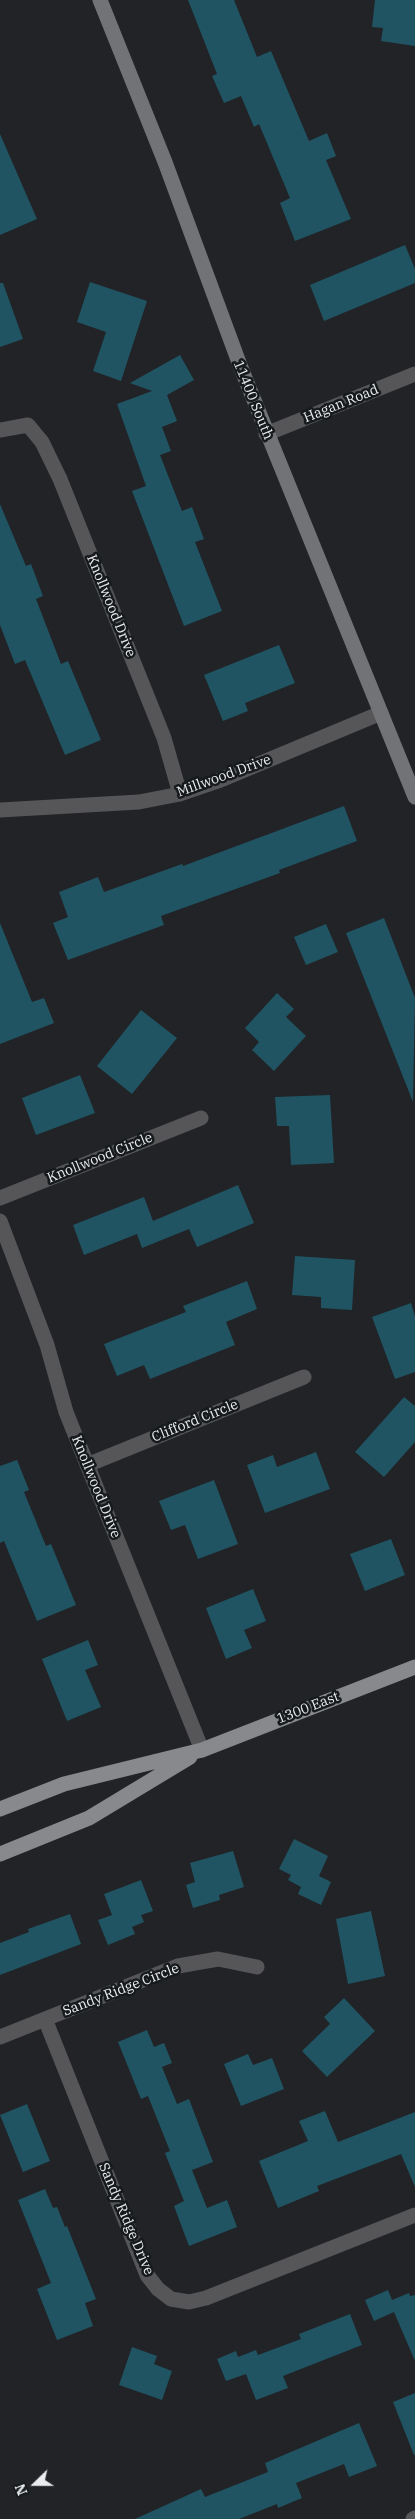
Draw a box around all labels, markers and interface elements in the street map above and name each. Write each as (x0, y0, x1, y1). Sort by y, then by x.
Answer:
street label: 11400 South (230, 358, 276, 442)
street label: Hagan Road (301, 381, 381, 427)
street label: Knollwood Drive (83, 552, 139, 660)
street label: Millwood Drive (175, 751, 273, 801)
street label: Knollwood Circle (45, 1129, 155, 1187)
street label: Clifford Circle (149, 1396, 241, 1446)
street label: Knollwood Drive (68, 1433, 124, 1541)
street label: 1300 East (275, 1688, 341, 1728)
street label: Sandy Ridge Circle (60, 1960, 182, 2020)
street label: Sandy Ridge Drive (95, 2160, 157, 2278)
north arrow (10, 2459, 60, 2509)
text: N (11, 2481, 32, 2498)

